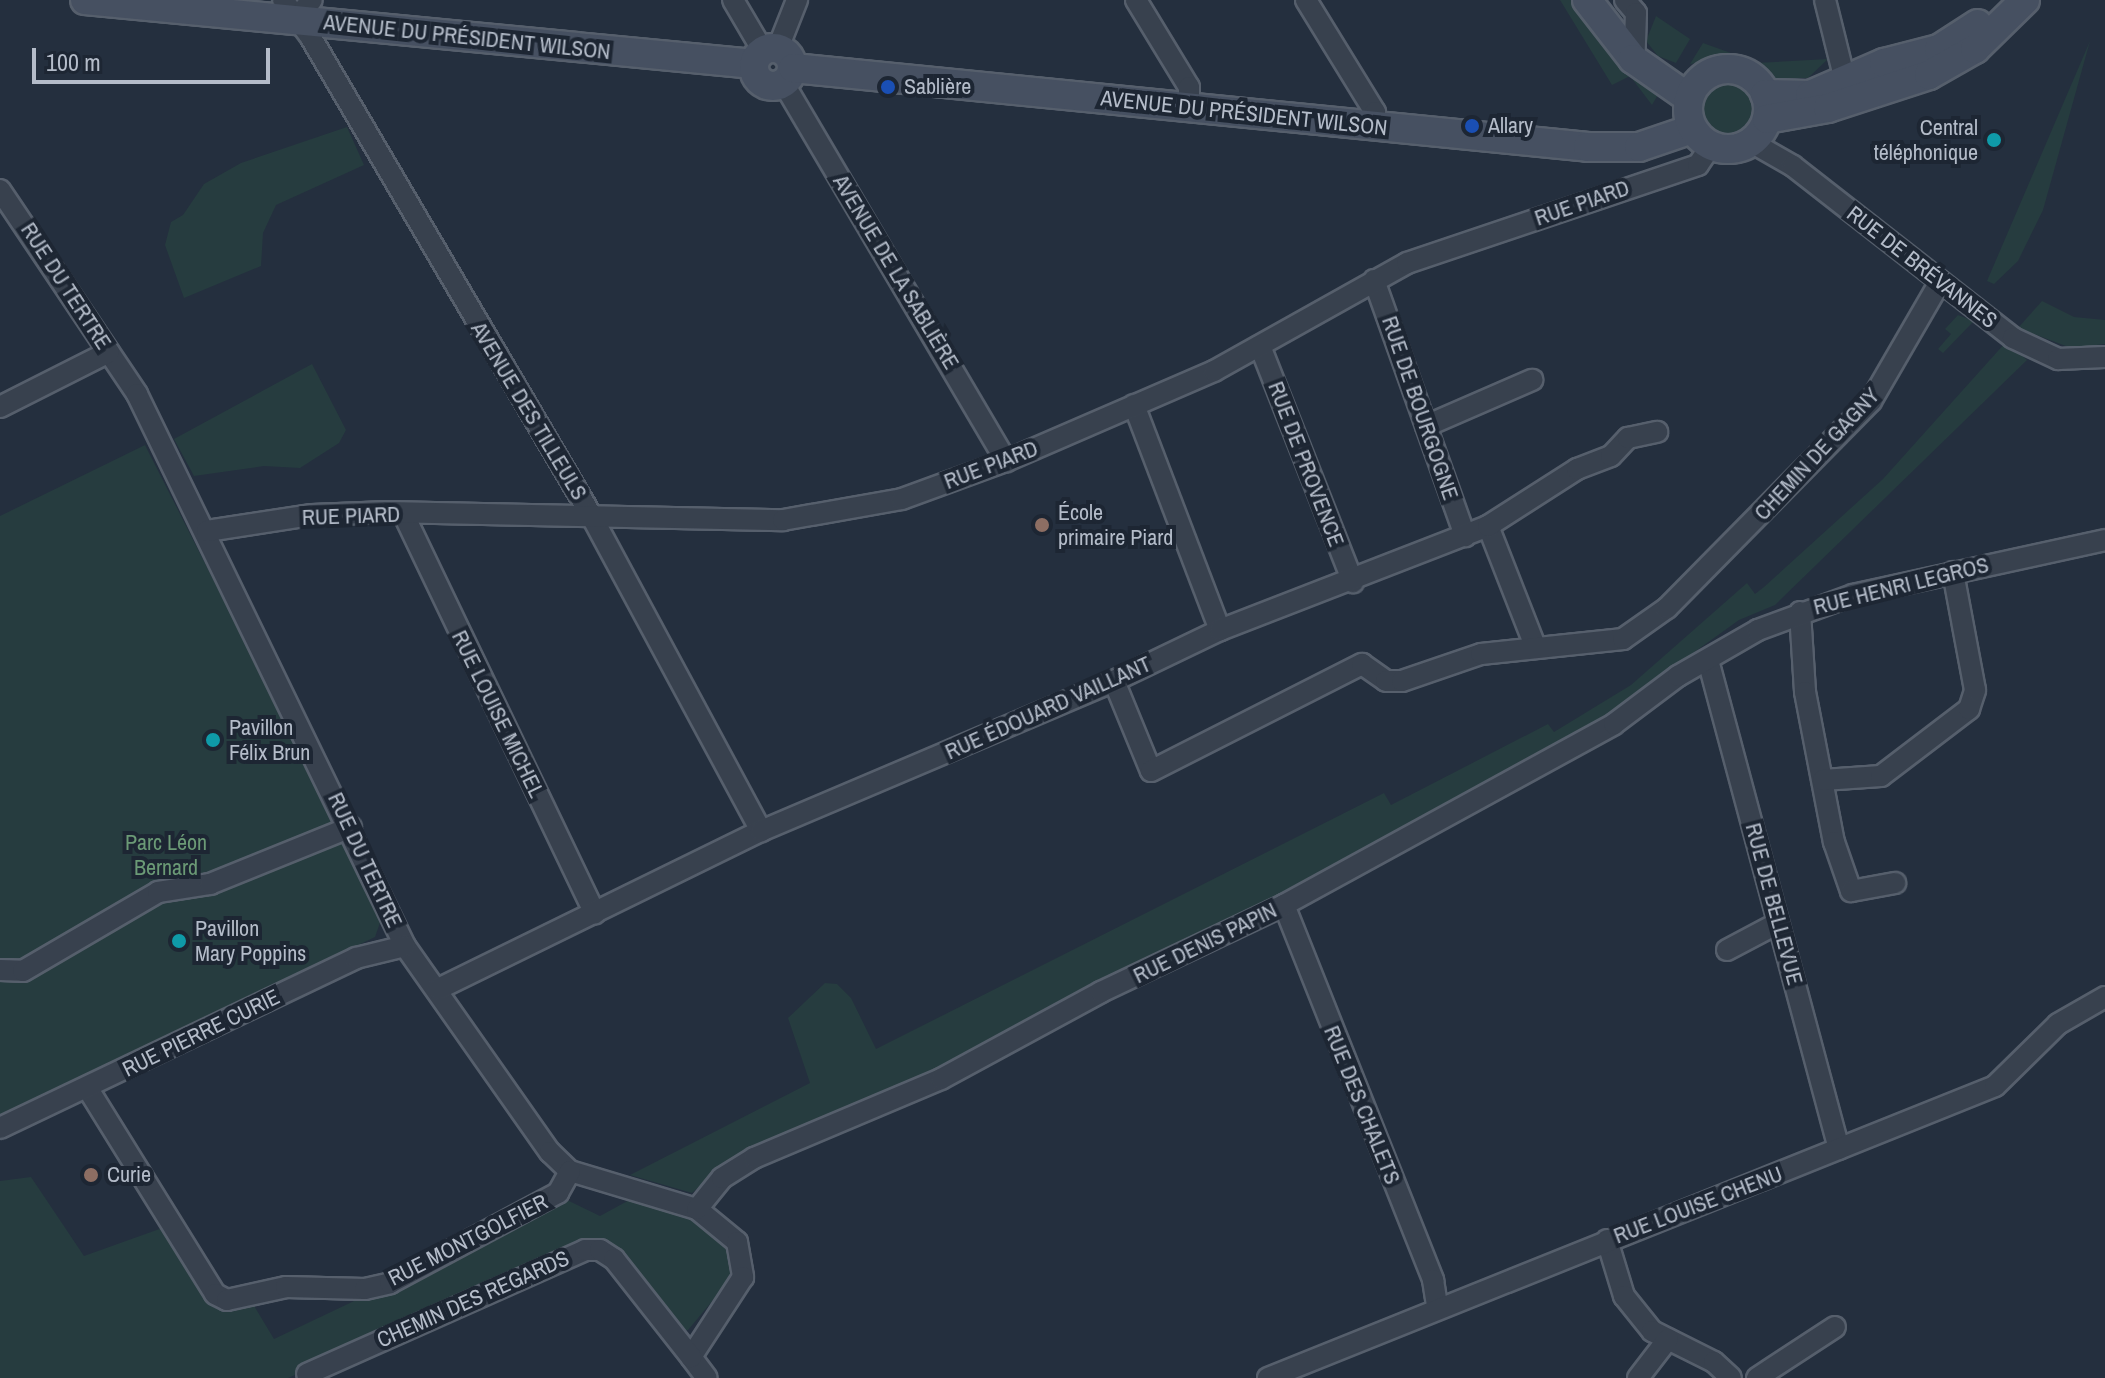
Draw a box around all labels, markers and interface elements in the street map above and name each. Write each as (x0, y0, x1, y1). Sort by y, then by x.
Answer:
street label: AVENUE DU PRÉSIDENT WILSON (322, 9, 612, 65)
scale bar (36, 32, 274, 82)
text: 100 m (46, 46, 101, 78)
place label: Sablière (904, 74, 971, 100)
marker: Sablière (879, 78, 897, 96)
street label: AVENUE DU PRÉSIDENT WILSON (1099, 85, 1389, 141)
place label: Allary (1488, 113, 1533, 139)
place label: Central téléphonique (1874, 114, 1978, 166)
marker: Allary (1463, 117, 1481, 135)
marker: Central téléphonique (1985, 131, 2003, 149)
street label: AVENUE DE LA SABLIÈRE (827, 170, 965, 374)
street label: RUE PIARD (1531, 175, 1633, 231)
street label: RUE DE BRÉVANNES (1842, 200, 2002, 334)
street label: RUE DU TERTRE (15, 218, 117, 354)
street label: RUE DE BOURGOGNE (1376, 313, 1464, 503)
street label: AVENUE DES TILLEULS (465, 317, 593, 505)
street label: RUE DE PROVENCE (1262, 378, 1350, 550)
street label: CHEMIN DE GAGNY (1749, 382, 1885, 526)
street label: RUE PIARD (940, 435, 1042, 495)
place label: École primaire Piard (1058, 499, 1173, 550)
street label: RUE PIARD (301, 501, 401, 531)
marker: École primaire Piard (1033, 516, 1051, 534)
street label: RUE HENRI LEGROS (1811, 551, 1991, 621)
street label: RUE LOUISE MICHEL (446, 626, 550, 802)
street label: RUE ÉDOUARD VAILLANT (941, 651, 1155, 765)
place label: Pavillon Félix Brun (229, 714, 310, 766)
marker: Pavillon Félix Brun (204, 731, 222, 749)
street label: RUE DU TERTRE (322, 788, 408, 932)
street label: RUE DE BELLEVUE (1740, 820, 1808, 988)
park label: Parc Léon Bernard (125, 829, 207, 880)
street label: RUE DENIS PAPIN (1129, 897, 1281, 989)
place label: Pavillon Mary Poppins (195, 915, 306, 966)
marker: Pavillon Mary Poppins (170, 932, 188, 950)
street label: RUE PIERRE CURIE (118, 984, 284, 1082)
street label: RUE DES CHALETS (1318, 1022, 1406, 1188)
street label: RUE LOUISE CHENU (1610, 1161, 1786, 1249)
place label: Curie (107, 1162, 151, 1188)
marker: Curie (82, 1166, 100, 1184)
street label: RUE MONTGOLFIER (384, 1188, 552, 1292)
street label: CHEMIN DES REGARDS (373, 1245, 573, 1353)

